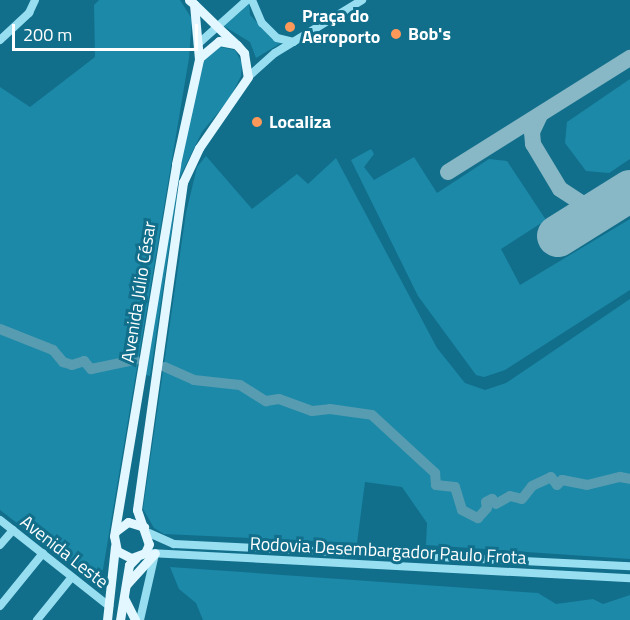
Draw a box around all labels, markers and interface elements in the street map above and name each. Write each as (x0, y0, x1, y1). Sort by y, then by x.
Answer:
place label: Praça do Aeroporto (302, 6, 380, 48)
scale bar (15, 12, 201, 50)
marker: Praça do Aeroporto (283, 20, 297, 34)
text: 200 m (23, 21, 72, 48)
place label: Bob's (408, 23, 451, 45)
marker: Bob's (389, 27, 403, 41)
place label: Localiza (269, 111, 331, 133)
marker: Localiza (250, 115, 264, 129)
street label: Avenida Júlio César (117, 220, 161, 364)
street label: Avenida Leste (16, 511, 112, 593)
street label: Rodovia Desembargador Paulo Frota (249, 533, 527, 569)

